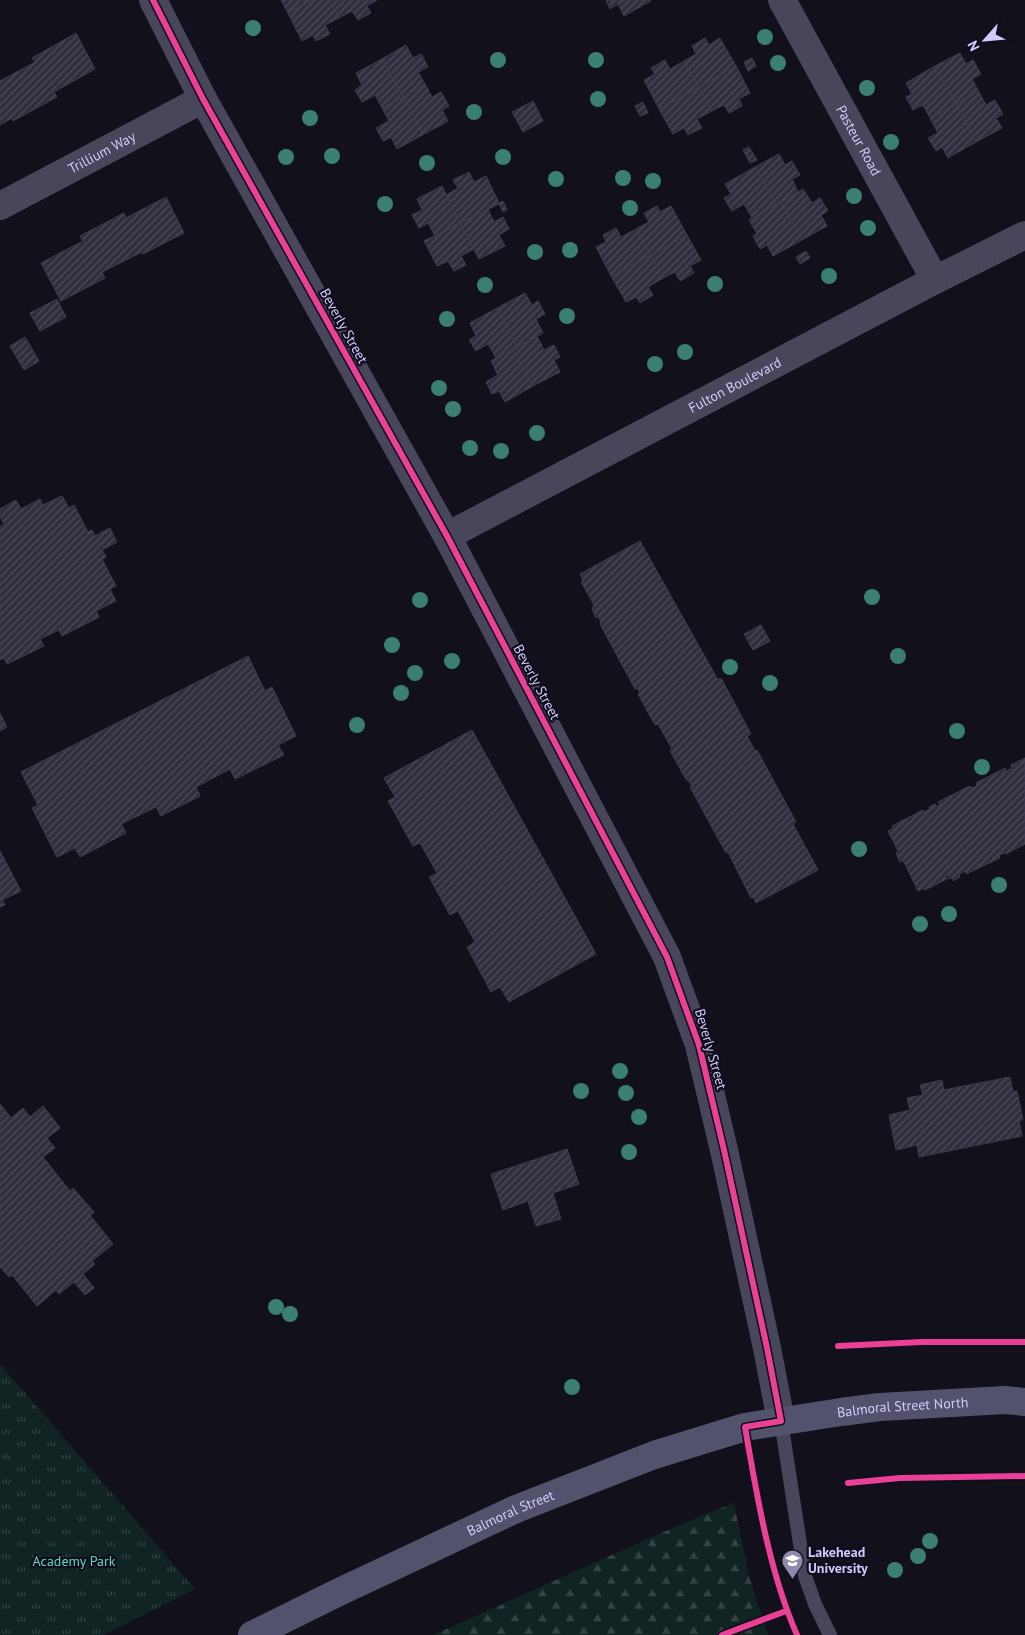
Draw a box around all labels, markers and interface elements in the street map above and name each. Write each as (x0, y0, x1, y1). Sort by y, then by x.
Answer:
north arrow (960, 15, 1010, 65)
text: N (963, 38, 984, 54)
street label: Pasteur Road (832, 102, 885, 179)
street label: Trillium Way (65, 127, 139, 178)
street label: Beverly Street (316, 285, 372, 367)
street label: Fulton Boulevard (685, 353, 784, 417)
street label: Beverly Street (510, 641, 565, 723)
street label: Beverly Street (691, 1007, 731, 1092)
street label: Balmoral Street North (836, 1393, 969, 1421)
street label: Balmoral Street (464, 1486, 557, 1540)
place label: Lakehead University (808, 1543, 868, 1577)
school or university icon: Lakehead University (780, 1548, 804, 1579)
park label: Academy Park (33, 1552, 116, 1570)

